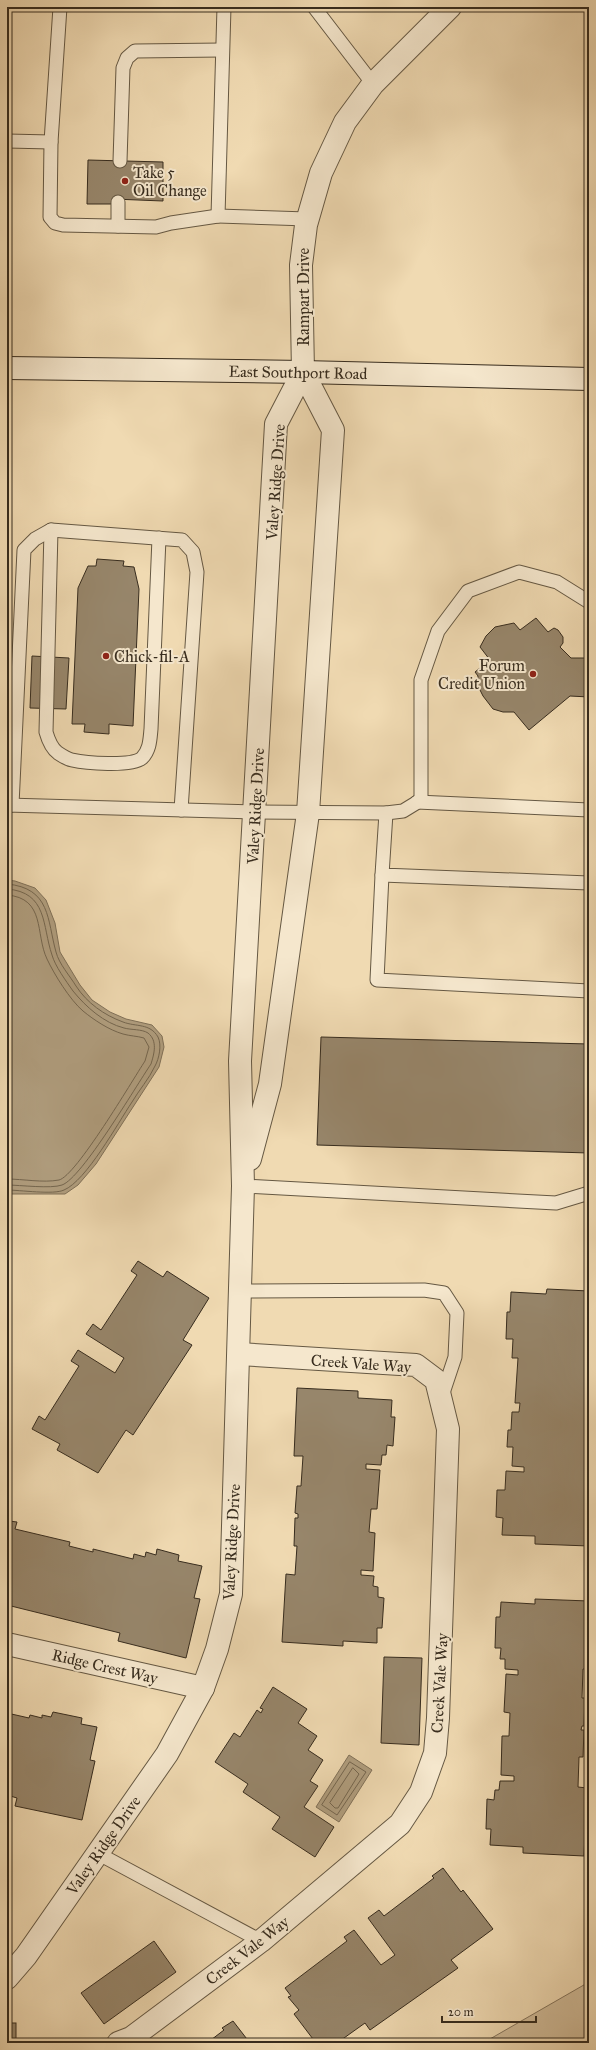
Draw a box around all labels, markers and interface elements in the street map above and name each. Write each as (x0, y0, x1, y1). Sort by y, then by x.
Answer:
place label: Take 5 Oil Change (133, 163, 207, 201)
marker: Take 5 Oil Change (120, 176, 130, 186)
street label: Rampart Drive (294, 248, 313, 346)
street label: East Southport Road (228, 362, 368, 383)
street label: Valey Ridge Drive (262, 423, 290, 542)
place label: Chick-fil-A (114, 647, 190, 666)
marker: Chick-fil-A (101, 651, 111, 661)
place label: Forum Credit Union (438, 656, 526, 693)
marker: Forum Credit Union (528, 669, 538, 679)
street label: Valey Ridge Drive (243, 747, 269, 866)
street label: Creek Vale Way (310, 1351, 412, 1377)
street label: Valey Ridge Drive (219, 1483, 245, 1602)
street label: Creek Vale Way (427, 1632, 452, 1734)
street label: Ridge Crest Way (50, 1645, 160, 1689)
street label: Valey Ridge Drive (62, 1792, 146, 1900)
street label: Creek Vale Way (202, 1912, 293, 1989)
scale bar (442, 1998, 536, 2024)
text: 20 m (448, 2005, 474, 2019)

